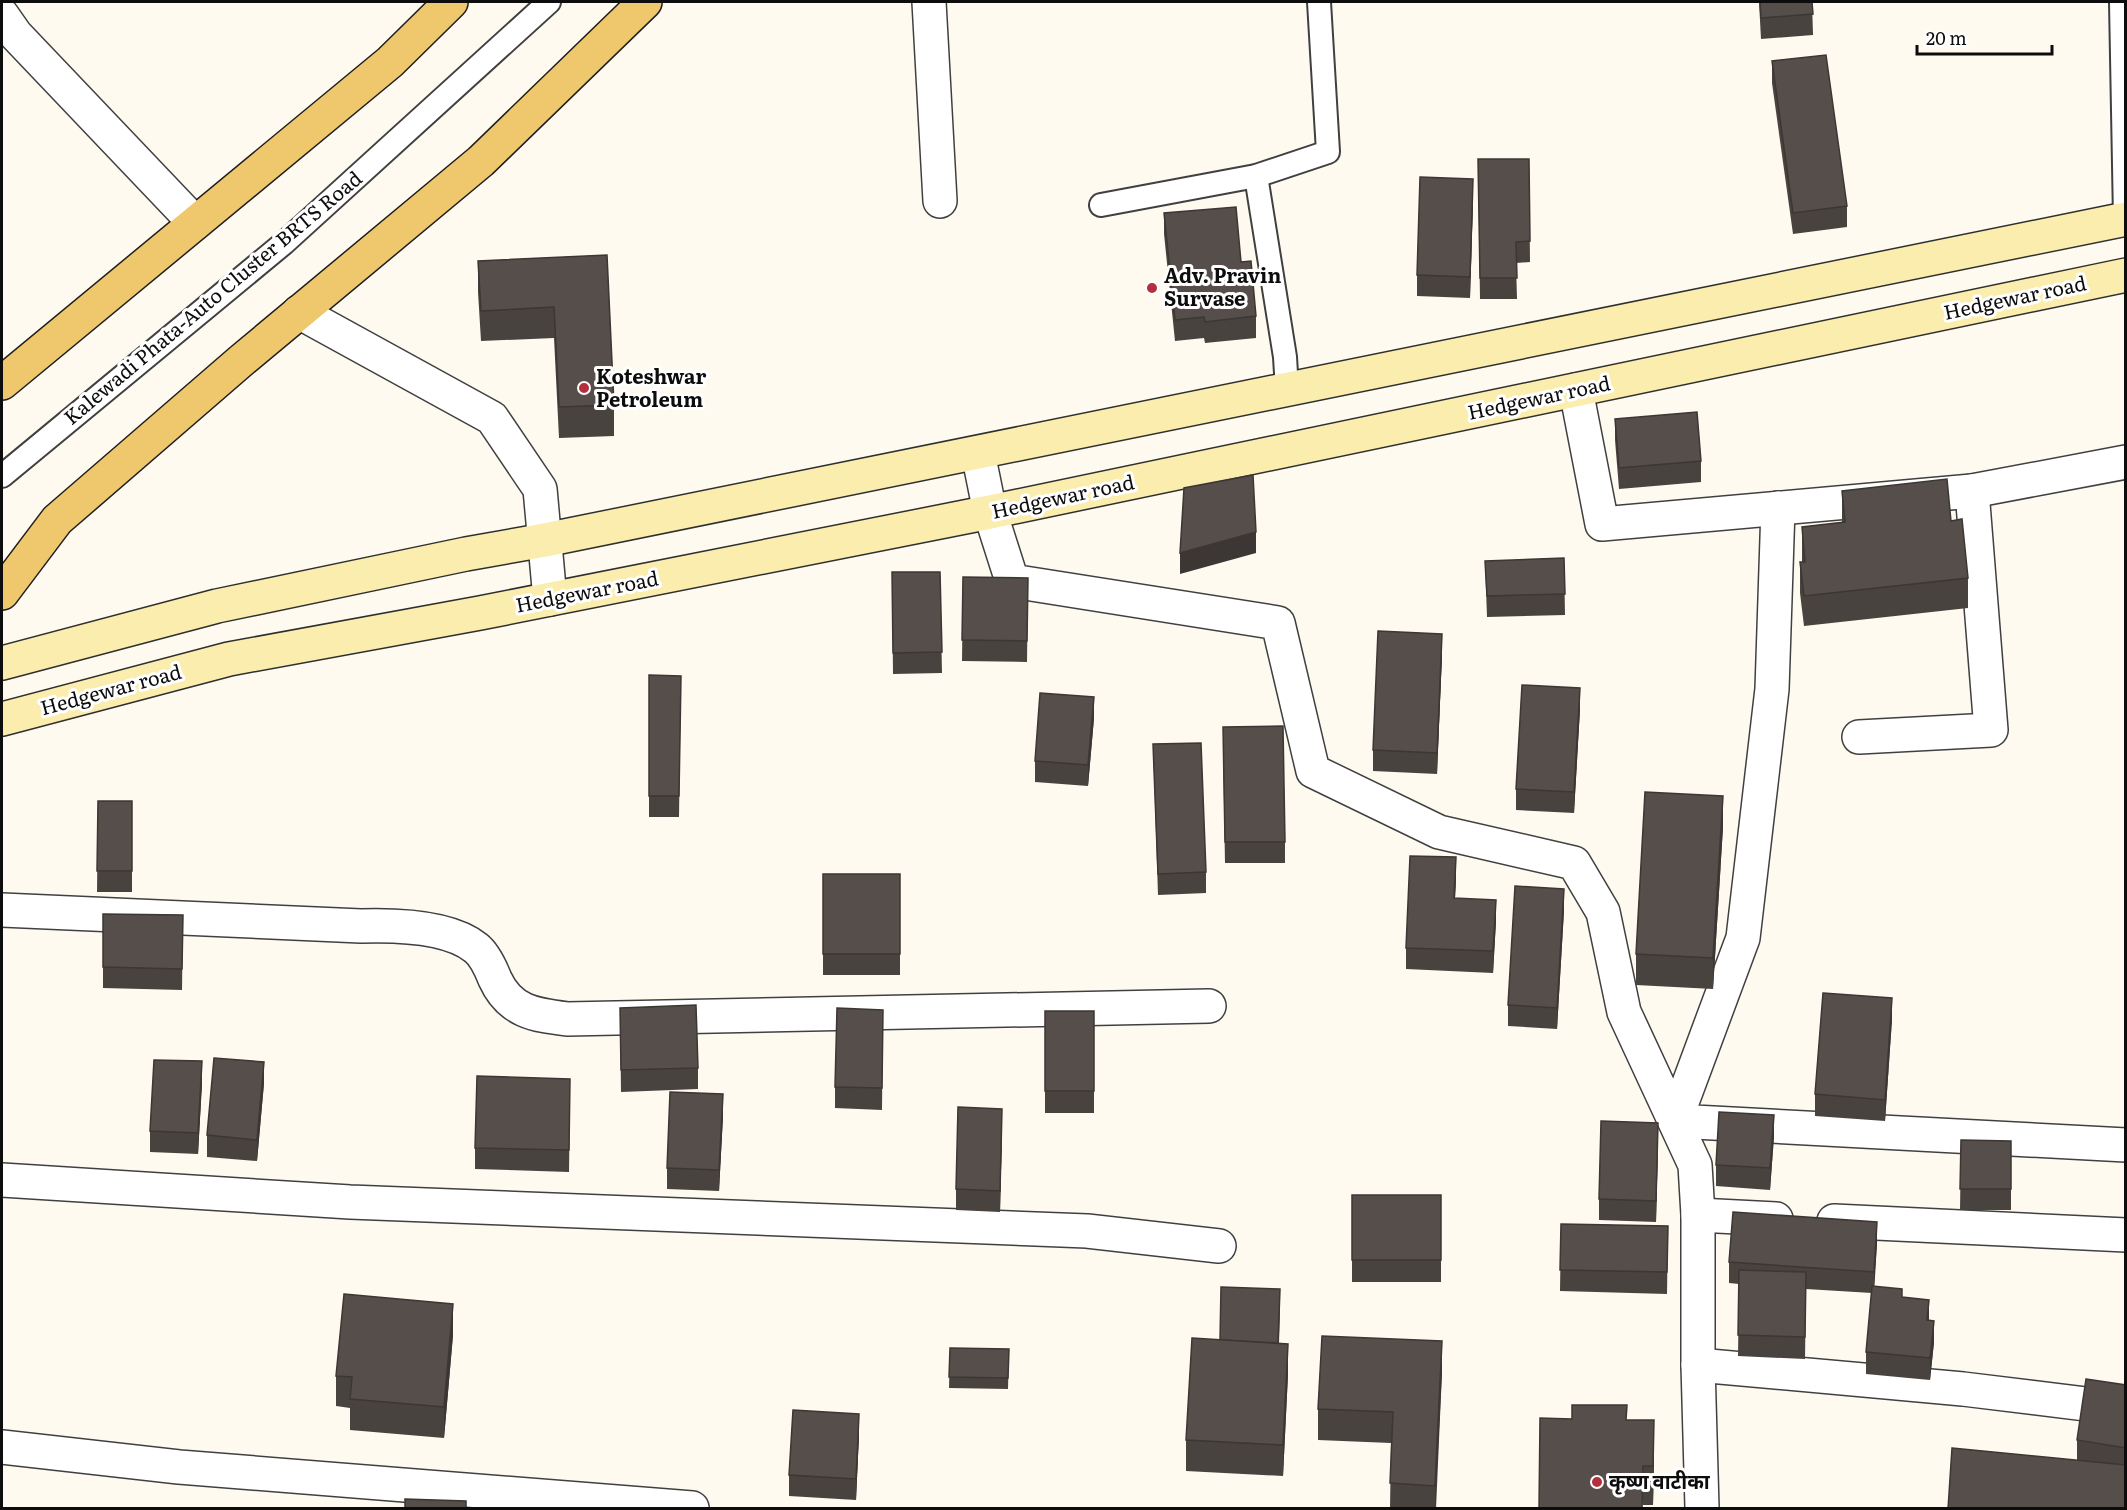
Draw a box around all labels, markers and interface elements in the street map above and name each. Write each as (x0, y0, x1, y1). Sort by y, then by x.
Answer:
scale bar (1917, 18, 2052, 56)
text: 20 m (1926, 24, 1967, 51)
street label: Kalewadi Phata-Auto Cluster BRTS Road (56, 162, 367, 431)
place label: Adv. Pravin Survase (1164, 259, 1281, 312)
street label: Hedgewar road (1941, 266, 2089, 326)
marker: Adv. Pravin Survase (1145, 281, 1159, 295)
place label: Koteshwar Petroleum (596, 360, 706, 413)
street label: Hedgewar road (1465, 366, 1613, 426)
marker: Koteshwar Petroleum (577, 381, 591, 395)
street label: Hedgewar road (989, 465, 1137, 525)
street label: Hedgewar road (513, 561, 661, 619)
street label: Hedgewar road (37, 655, 184, 721)
place label: कृष्ण वाटीका (1609, 1465, 1711, 1495)
marker: कृष्ण वाटीका (1590, 1475, 1604, 1489)

